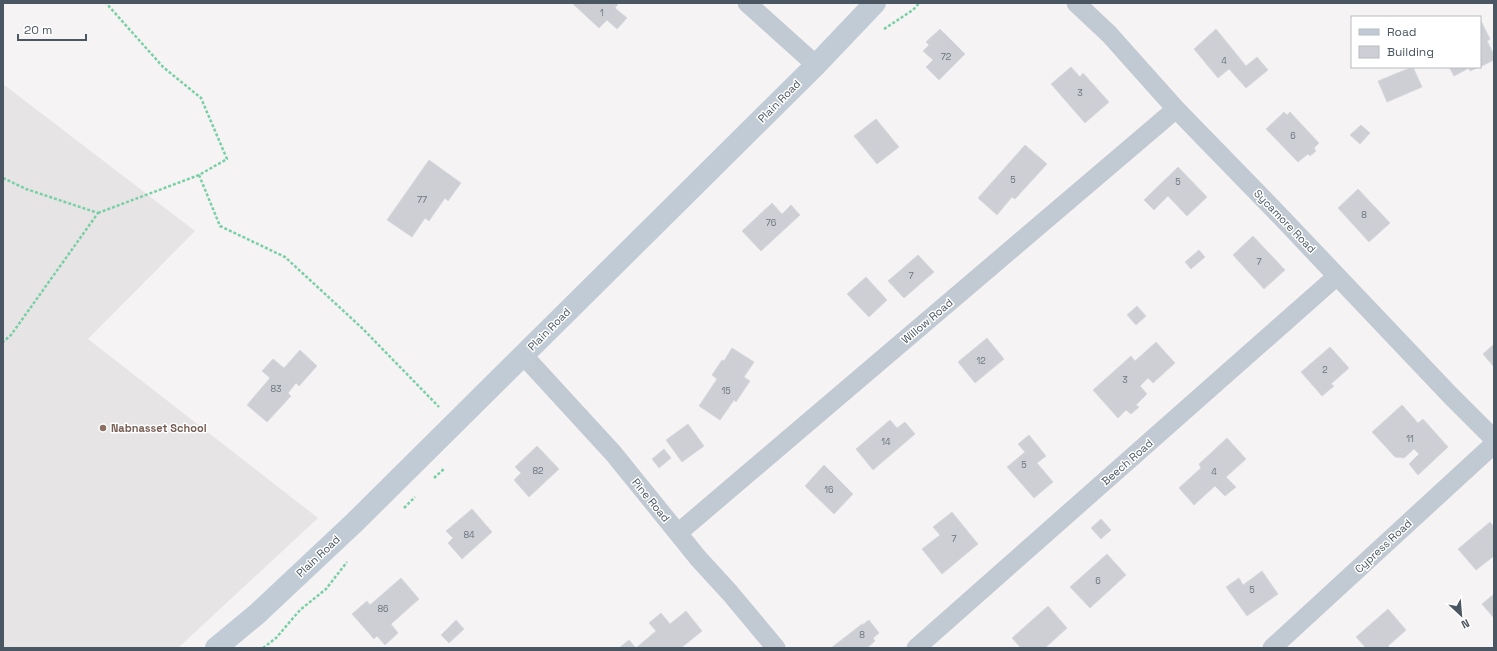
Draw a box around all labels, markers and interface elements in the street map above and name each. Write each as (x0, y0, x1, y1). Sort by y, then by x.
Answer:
house number: 1 (600, 7, 604, 19)
scale bar (18, 16, 86, 42)
legend (1351, 16, 1481, 68)
text: 20 m (24, 22, 52, 38)
text: Road (1387, 24, 1416, 40)
text: Building (1387, 44, 1434, 60)
house number: 72 (941, 51, 951, 63)
house number: 4 (1221, 55, 1227, 67)
street label: Plain Road (755, 77, 803, 125)
house number: 3 (1077, 87, 1083, 99)
house number: 6 (1290, 130, 1296, 142)
house number: 5 (1010, 174, 1016, 186)
house number: 5 (1175, 176, 1181, 188)
street label: Sycamore Road (1251, 186, 1319, 256)
house number: 77 (417, 194, 427, 206)
house number: 8 (1361, 209, 1367, 221)
house number: 76 (766, 217, 777, 229)
house number: 7 (1256, 256, 1262, 268)
house number: 7 (908, 270, 914, 282)
street label: Willow Road (898, 295, 956, 347)
street label: Plain Road (525, 305, 573, 353)
house number: 12 (976, 355, 986, 367)
house number: 2 (1322, 364, 1328, 376)
house number: 3 (1122, 374, 1128, 386)
house number: 83 (270, 383, 282, 395)
house number: 15 (721, 385, 731, 397)
place label: Nabnasset School (111, 421, 207, 435)
marker: Nabnasset School (98, 423, 108, 433)
house number: 11 (1406, 433, 1414, 445)
house number: 14 (881, 436, 891, 448)
street label: Beech Road (1098, 436, 1156, 488)
house number: 5 (1021, 459, 1027, 471)
house number: 82 (532, 465, 544, 477)
house number: 4 (1211, 466, 1217, 478)
street label: Pine Road (629, 475, 673, 525)
house number: 16 (824, 484, 834, 496)
street label: Cypress Road (1352, 516, 1414, 576)
house number: 84 (463, 529, 475, 541)
street label: Plain Road (293, 532, 343, 580)
house number: 7 (951, 533, 957, 545)
house number: 6 (1095, 575, 1101, 587)
house number: 5 (1249, 584, 1255, 596)
north arrow (1441, 595, 1481, 635)
house number: 86 (377, 603, 389, 615)
text: N (1459, 616, 1472, 632)
house number: 8 (859, 629, 865, 641)

